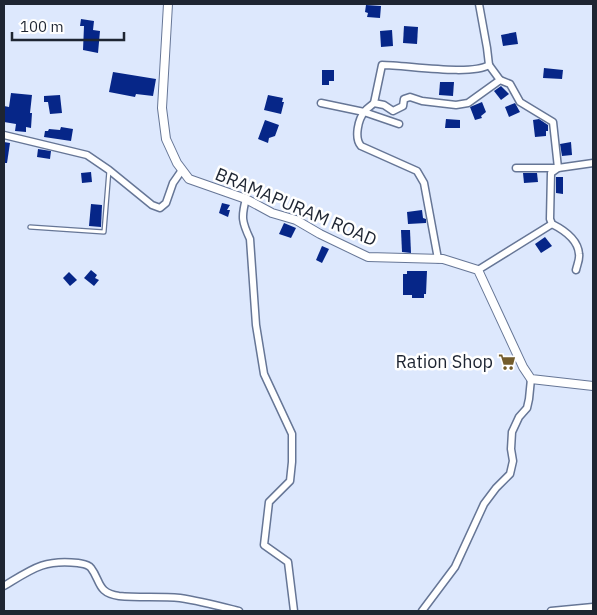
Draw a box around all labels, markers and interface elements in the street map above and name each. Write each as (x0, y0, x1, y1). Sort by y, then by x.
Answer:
scale bar (12, 10, 125, 42)
text: 100 m (20, 17, 64, 36)
street label: BRAMAPURAM ROAD (212, 162, 381, 251)
place label: Ration Shop (395, 350, 493, 373)
supermarket icon: Ration Shop (497, 352, 517, 372)

